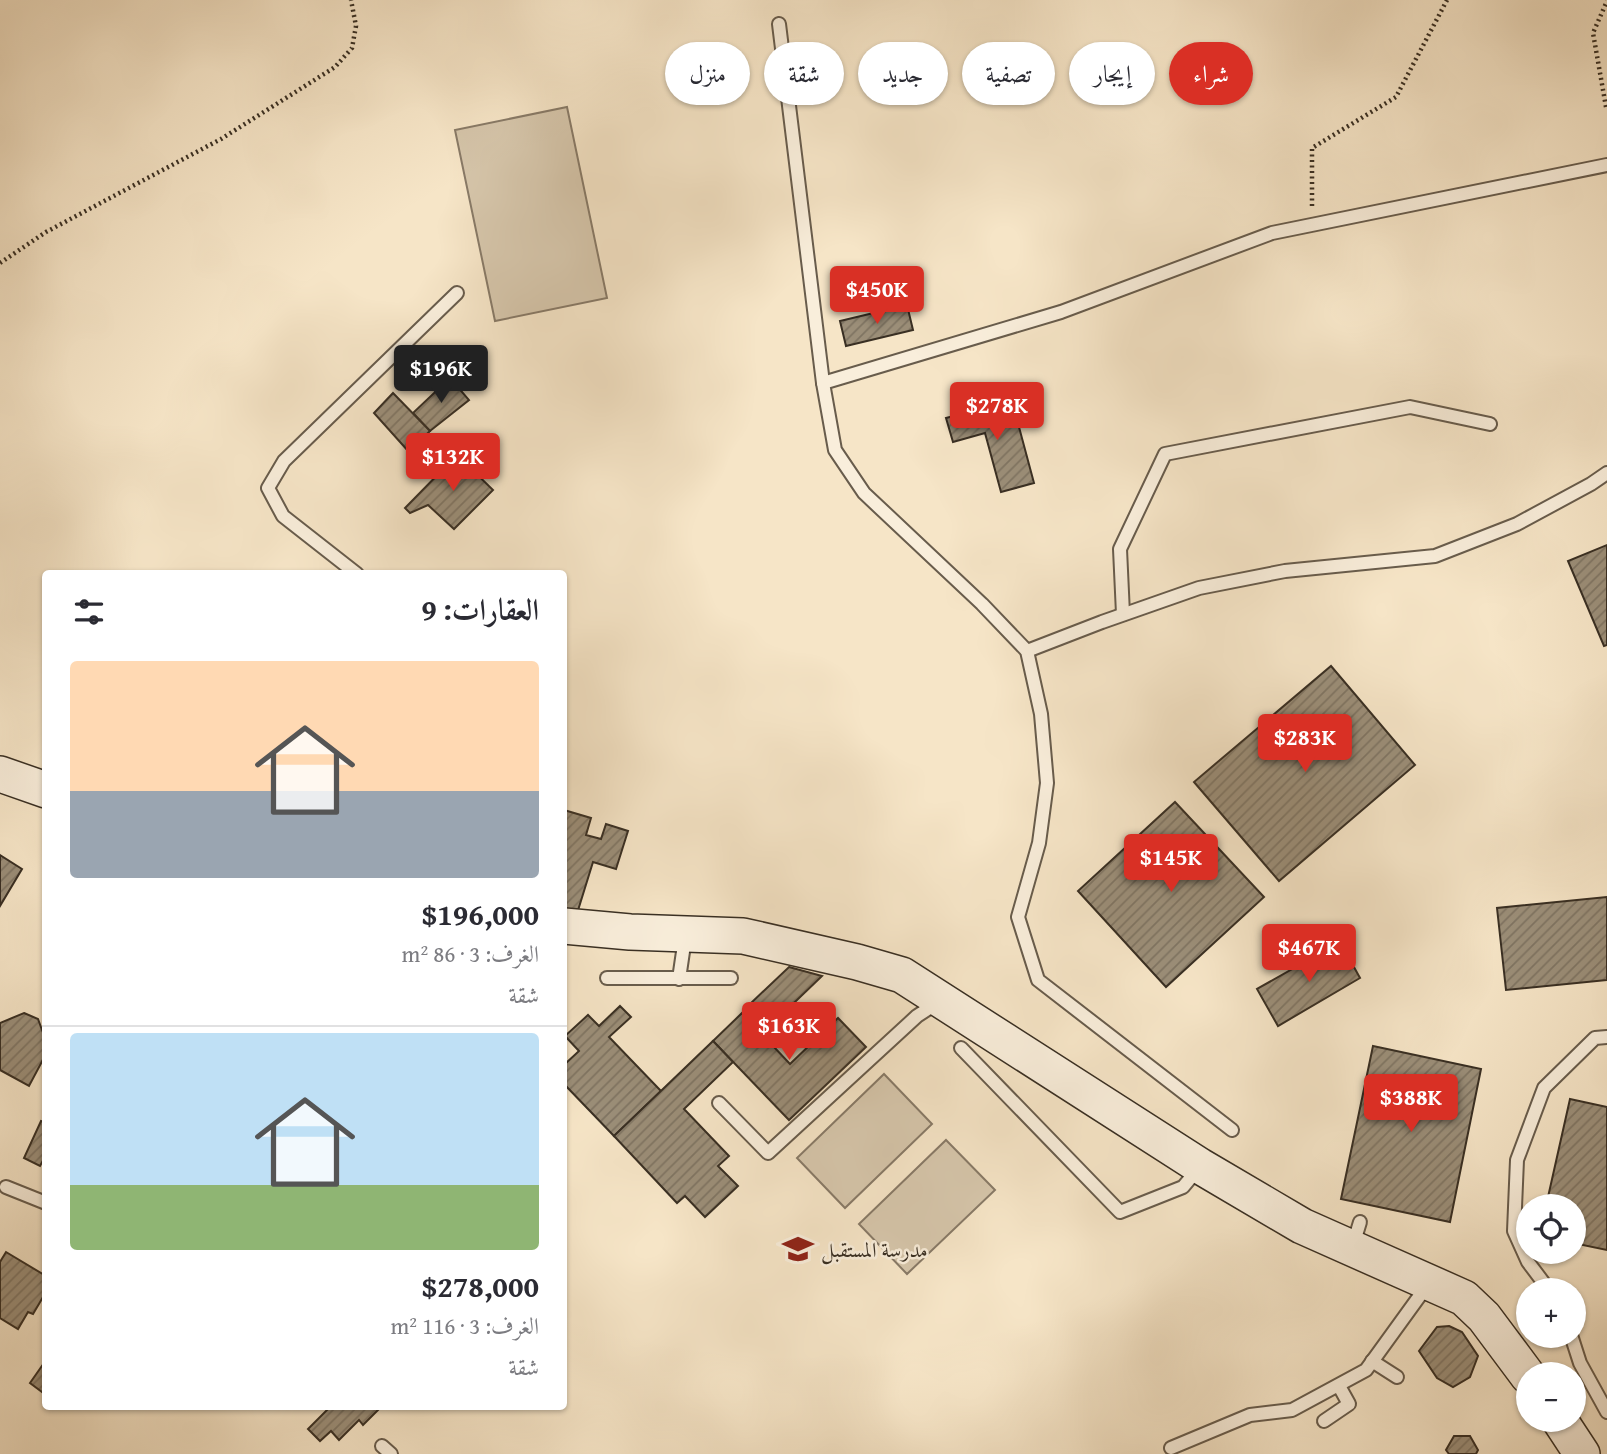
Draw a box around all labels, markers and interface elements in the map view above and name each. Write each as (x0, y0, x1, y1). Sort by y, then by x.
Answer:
chip: منزل (665, 42, 750, 105)
chip: شقة (764, 42, 844, 105)
chip: جديد (858, 42, 948, 105)
chip: تصفية (962, 42, 1055, 105)
chip: إيجار (1069, 42, 1155, 105)
chip: شراء (1169, 42, 1253, 105)
pin: $450K (828, 266, 926, 326)
text: $450K (846, 272, 908, 305)
pin: $196K (392, 346, 490, 405)
text: $196K (410, 351, 472, 384)
pin: $278K (948, 382, 1046, 442)
text: $278K (966, 388, 1028, 421)
pin: $132K (404, 434, 502, 493)
text: $132K (422, 439, 484, 472)
text: العقارات: 9 (421, 587, 539, 631)
icon: filters (70, 593, 108, 631)
icon: home (242, 707, 368, 833)
pin: $283K (1256, 714, 1354, 774)
text: $283K (1274, 720, 1336, 753)
pin: $145K (1122, 834, 1220, 894)
text: $145K (1140, 840, 1202, 873)
text: $196,000 (422, 892, 539, 936)
pin: $467K (1260, 925, 1358, 984)
text: $467K (1278, 930, 1340, 963)
text: الغرف: 3 · 86 m² (402, 937, 539, 970)
text: شقة (509, 978, 539, 1011)
pin: $163K (740, 1002, 838, 1062)
text: $163K (758, 1008, 820, 1041)
pin: $388K (1362, 1074, 1460, 1134)
icon: home (242, 1079, 368, 1205)
text: $388K (1380, 1080, 1442, 1113)
map controls (1516, 1194, 1586, 1432)
button: locate (1516, 1194, 1586, 1264)
school or university icon: مدرسة المستقبل (781, 1232, 815, 1266)
place label: مدرسة المستقبل (821, 1234, 928, 1265)
text: $278,000 (422, 1264, 539, 1308)
button: + (1516, 1278, 1586, 1348)
text: الغرف: 3 · 116 m² (391, 1309, 539, 1342)
text: شقة (509, 1350, 539, 1383)
button: − (1516, 1362, 1586, 1432)

